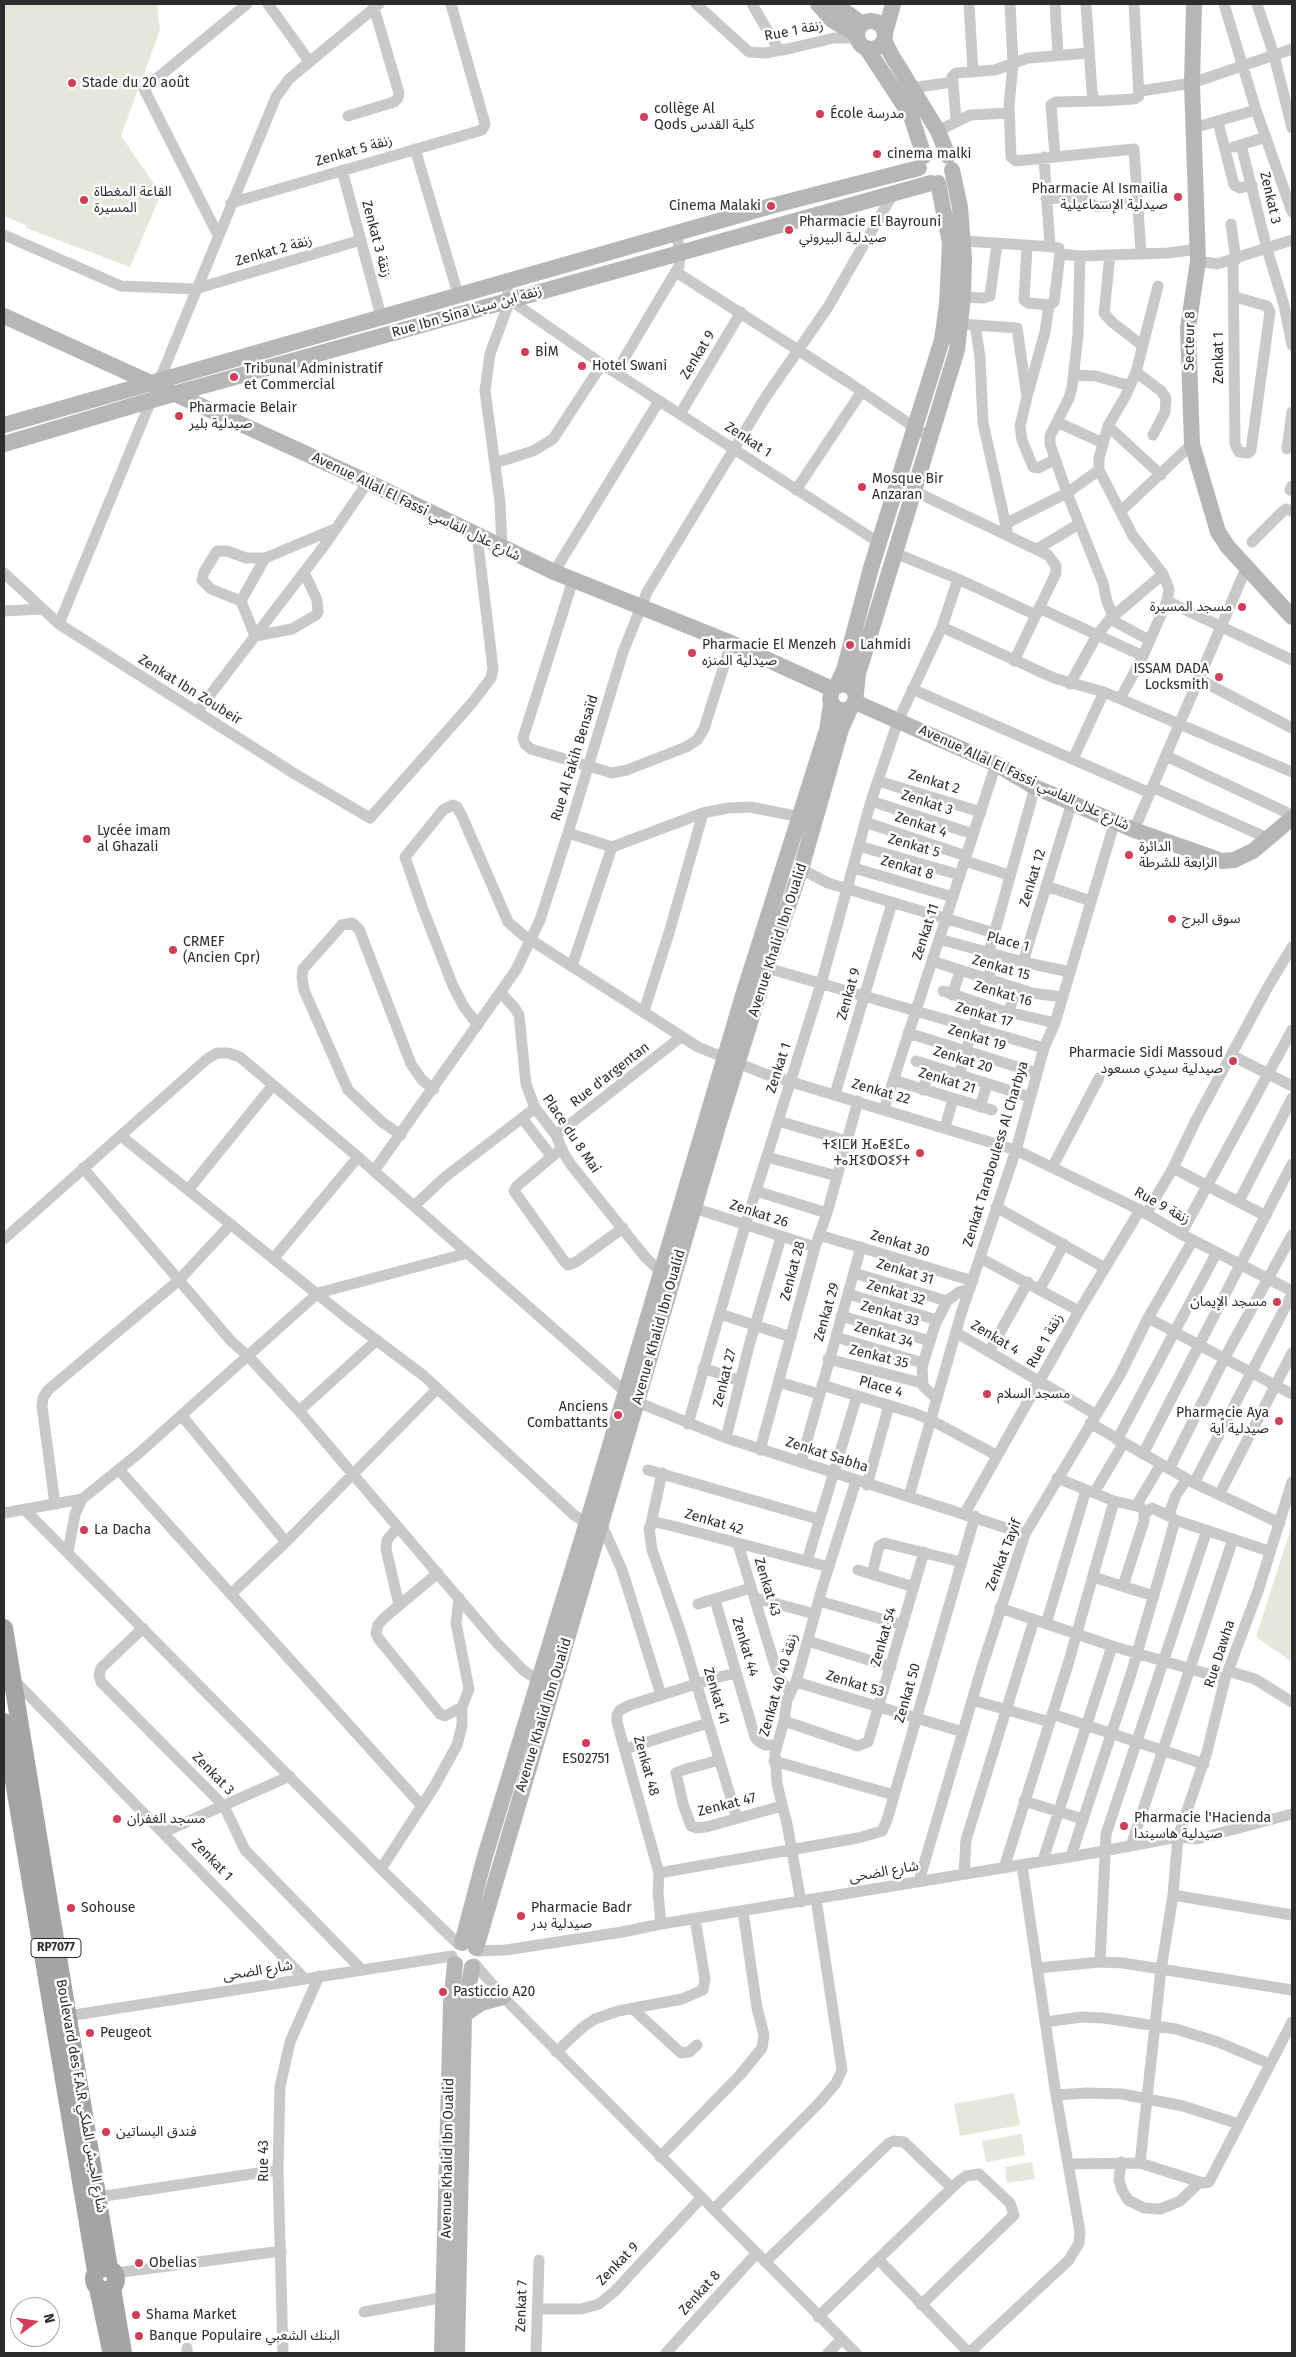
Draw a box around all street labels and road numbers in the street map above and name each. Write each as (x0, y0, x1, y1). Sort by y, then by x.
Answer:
street label: Rue 1 زنقة (763, 17, 825, 45)
street label: Zenkat 5 زنقة (314, 132, 394, 170)
street label: Zenkat 3 (1256, 170, 1284, 226)
street label: Zenkat 3 زنقة (358, 199, 394, 279)
street label: Zenkat 2 زنقة (234, 232, 314, 270)
street label: Rue Ibn Sina زنقة ابن سينا (390, 283, 544, 341)
street label: Secteur 8 (1181, 311, 1199, 371)
street label: Zenkat 9 (677, 328, 719, 382)
street label: Zenkat 1 (1211, 332, 1227, 384)
street label: Zenkat 1 (722, 419, 774, 461)
street label: Avenue Allal El Fassi شارع علال الفاسي (309, 449, 523, 565)
street label: Zenkat Ibn Zoubeir (135, 651, 245, 729)
street label: Rue Al Fakih Bensaïd (548, 693, 602, 823)
street label: Avenue Allal El Fassi شارع علال الفاسي (916, 722, 1132, 834)
street label: Zenkat 2 (906, 766, 962, 798)
street label: Zenkat 3 (899, 787, 955, 819)
street label: Zenkat 4 (893, 809, 949, 841)
street label: Zenkat 5 (886, 831, 942, 861)
street label: Zenkat 12 (1016, 847, 1050, 909)
street label: Zenkat 8 (879, 852, 935, 884)
street label: Avenue Khalid Ibn Oualid (745, 861, 811, 1019)
street label: Zenkat 11 (909, 902, 943, 962)
street label: Place 1 (985, 928, 1031, 956)
street label: Zenkat 15 (970, 952, 1032, 984)
street label: Zenkat 9 (834, 966, 864, 1022)
street label: Zenkat 16 (972, 978, 1034, 1010)
street label: Zenkat 17 (954, 999, 1014, 1031)
street label: Zenkat 19 (946, 1021, 1008, 1055)
street label: Rue d'argentan (567, 1039, 653, 1111)
street label: Zenkat 1 (763, 1041, 795, 1095)
street label: Zenkat 20 (931, 1043, 995, 1077)
street label: Zenkat Tarabouless Al Charbya (960, 1059, 1032, 1249)
street label: Zenkat 21 (916, 1064, 978, 1098)
street label: Zenkat 22 (850, 1076, 912, 1108)
street label: Place du 8 Mai (538, 1091, 604, 1177)
street label: Rue 9 زنقة (1131, 1184, 1193, 1228)
street label: Zenkat 26 (728, 1197, 790, 1231)
street label: Zenkat 30 (868, 1227, 932, 1261)
street label: Zenkat 28 (777, 1239, 809, 1303)
street label: Avenue Khalid Ibn Oualid (629, 1248, 689, 1406)
street label: Zenkat 31 (874, 1255, 936, 1289)
street label: Zenkat 32 (865, 1277, 927, 1309)
street label: Zenkat 29 (811, 1281, 843, 1343)
street label: Zenkat 33 (859, 1298, 921, 1330)
street label: Rue 1 زنقة (1023, 1311, 1067, 1371)
street label: Zenkat 4 (968, 1317, 1022, 1359)
street label: Zenkat 34 (853, 1319, 915, 1351)
street label: Zenkat 35 (848, 1342, 910, 1372)
street label: Zenkat 27 (710, 1347, 740, 1409)
street label: Place 4 (857, 1373, 905, 1401)
street label: Zenkat Sabha (784, 1434, 870, 1476)
street label: Zenkat 42 (683, 1506, 745, 1538)
street label: Zenkat Tayif (983, 1517, 1025, 1593)
street label: Zenkat 43 (750, 1556, 784, 1618)
street label: Zenkat 54 (868, 1606, 900, 1668)
street label: Zenkat 44 (728, 1615, 762, 1679)
street label: Rue Dawha (1201, 1618, 1239, 1690)
street label: Zenkat 40 زنقة 40 (756, 1632, 802, 1738)
street label: Avenue Khalid Ibn Oualid (513, 1636, 575, 1794)
street label: Zenkat 50 (892, 1661, 924, 1725)
street label: Zenkat 41 (699, 1665, 733, 1727)
street label: Zenkat 53 (824, 1667, 886, 1701)
street label: Zenkat 48 (629, 1734, 663, 1798)
street label: Zenkat 3 (188, 1749, 238, 1799)
street label: Zenkat 47 (696, 1790, 758, 1820)
street label: Zenkat 1 (188, 1835, 236, 1885)
street label: شارع الضحى (848, 1858, 920, 1886)
road number: RP7077 (31, 1939, 81, 1958)
street label: شارع الضحى (222, 1957, 294, 1985)
street label: Boulevard des F.A.R شارع الجيش الملكي (52, 1978, 110, 2214)
street label: Avenue Khalid Ibn Oualid (438, 2078, 458, 2238)
street label: Rue 43 (256, 2140, 272, 2182)
street label: Zenkat 9 (593, 2239, 643, 2289)
street label: Zenkat 8 (676, 2267, 724, 2319)
street label: Zenkat 7 (513, 2280, 531, 2332)

